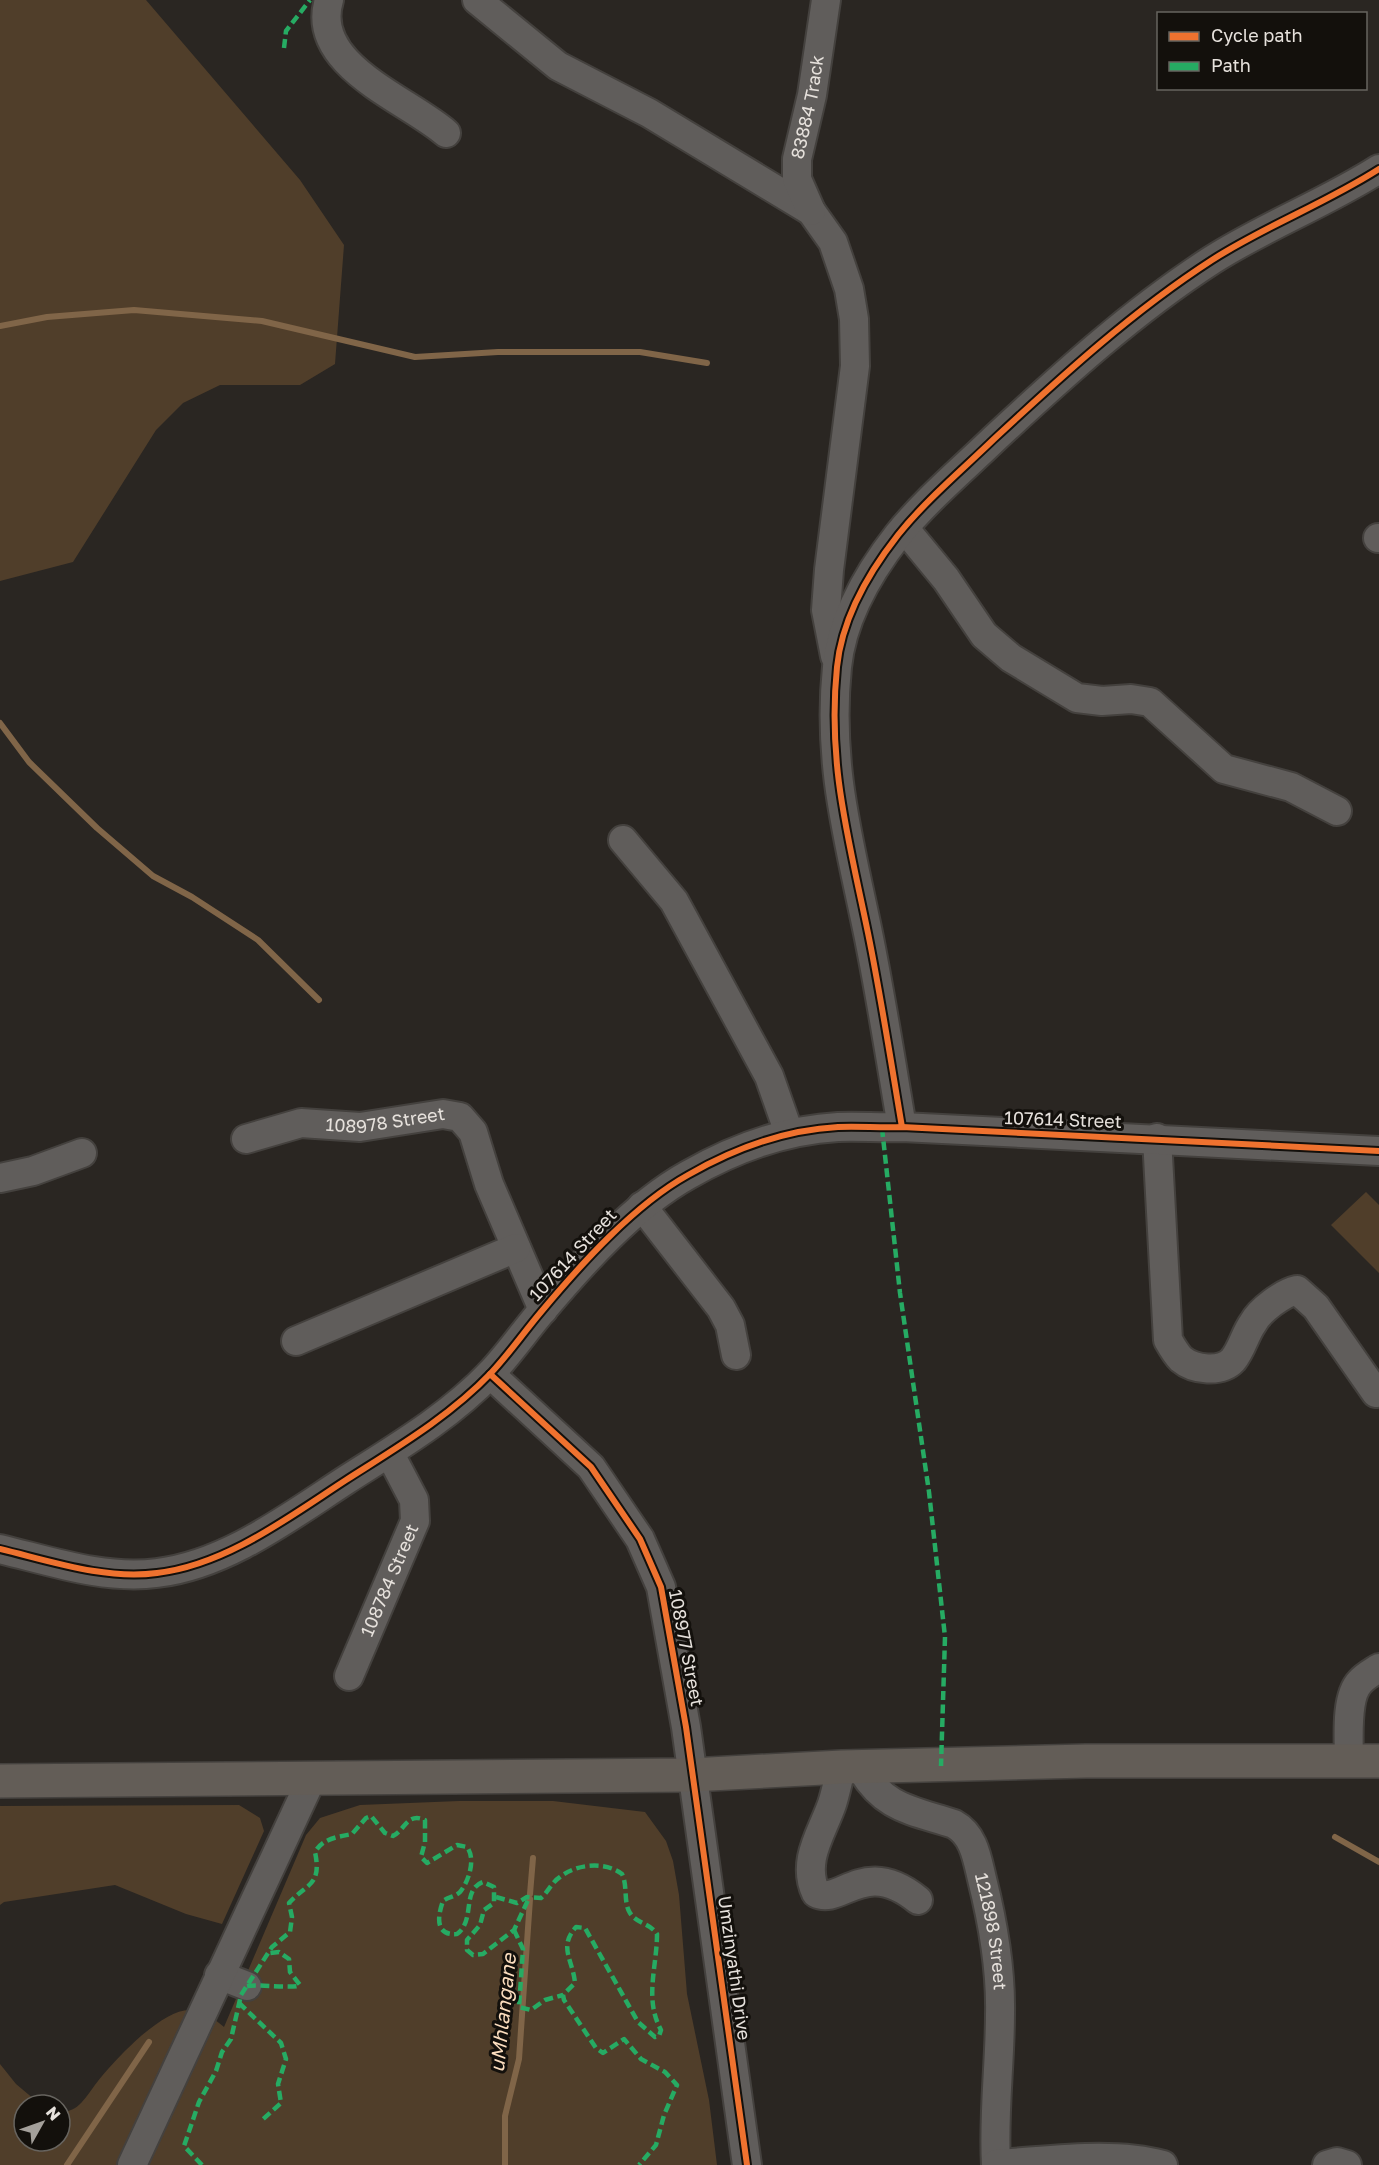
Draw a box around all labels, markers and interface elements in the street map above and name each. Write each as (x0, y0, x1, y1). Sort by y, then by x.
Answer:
legend (1157, 12, 1367, 90)
text: Cycle path (1211, 24, 1303, 46)
street label: 83884 Track (785, 54, 828, 161)
text: Path (1211, 54, 1251, 76)
street label: 108978 Street (325, 1102, 446, 1137)
street label: 107614 Street (1004, 1106, 1122, 1132)
street label: 107614 Street (524, 1204, 620, 1305)
street label: 108784 Street (355, 1520, 422, 1640)
street label: 108977 Street (665, 1587, 709, 1708)
street label: 121898 Street (971, 1871, 1012, 1991)
street label: Umzinyathi Drive (714, 1894, 756, 2041)
water label: uMhlangane (484, 1951, 521, 2073)
north arrow (12, 2093, 72, 2153)
text: N (42, 2102, 65, 2124)

